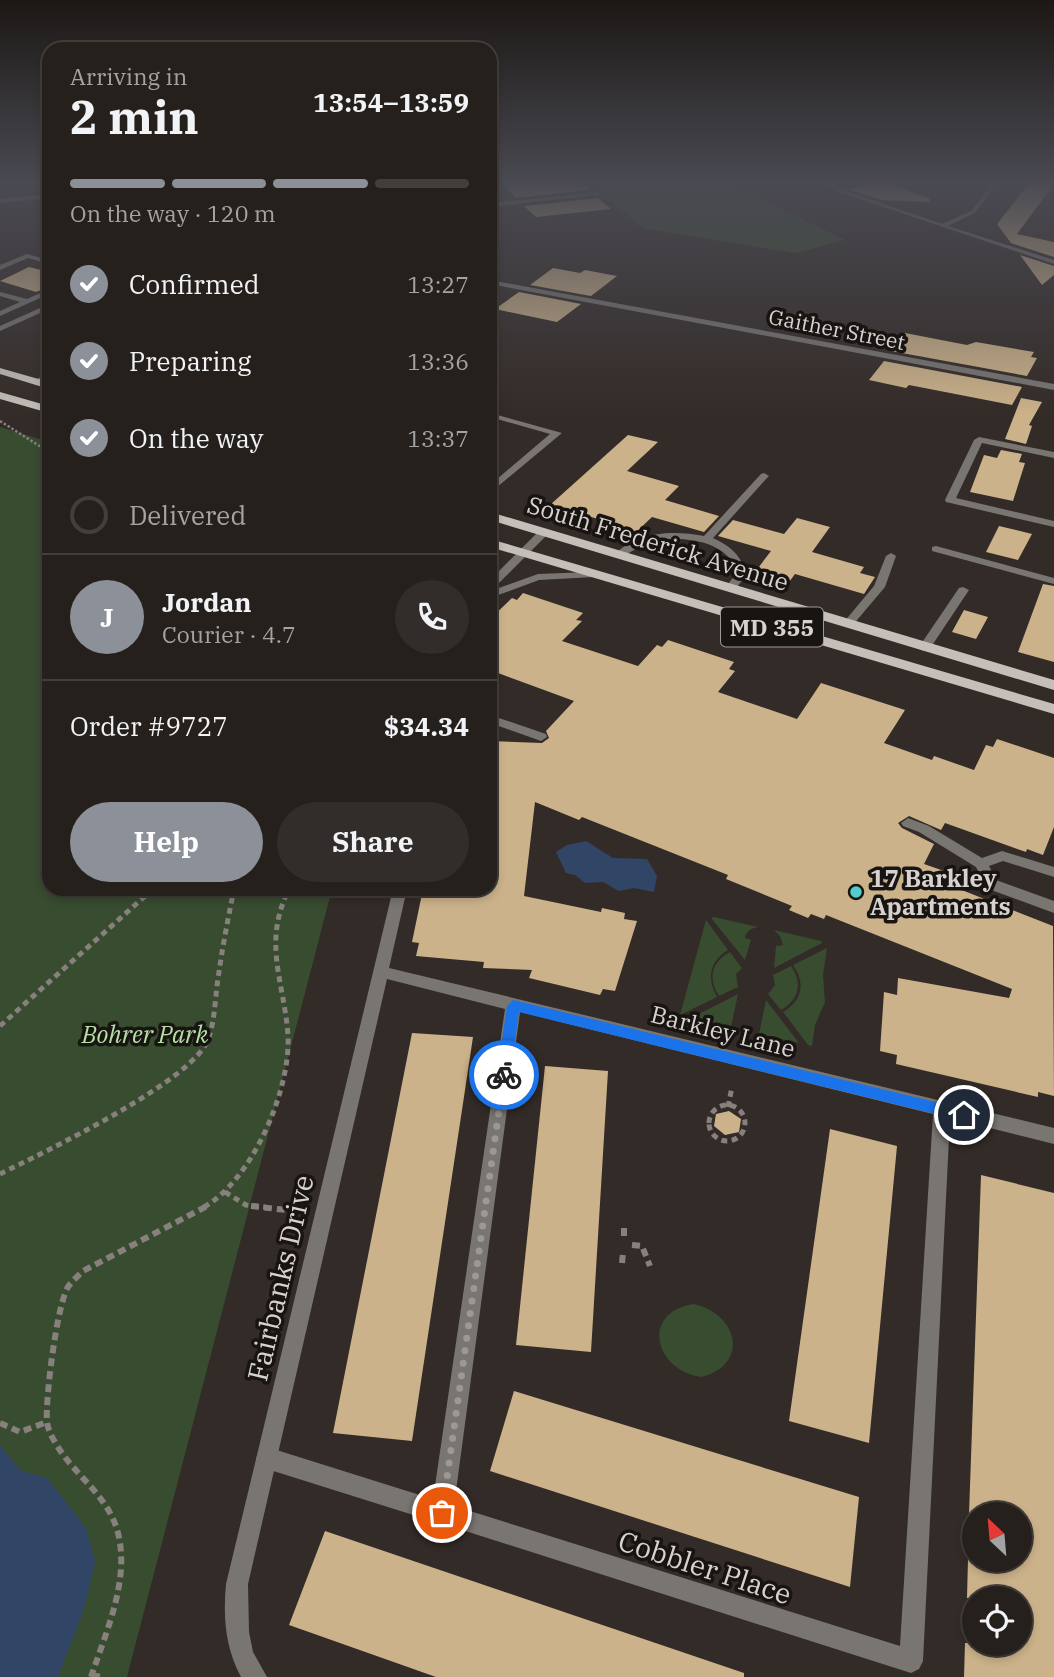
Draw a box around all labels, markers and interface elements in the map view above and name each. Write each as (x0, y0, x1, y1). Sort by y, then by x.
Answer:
text: Arriving in (70, 61, 187, 91)
text: 13:54–13:59 (313, 85, 469, 119)
text: 2 min (70, 87, 199, 147)
text: On the way · 120 m (70, 198, 276, 228)
icon: check (70, 265, 108, 303)
text: Confirmed (129, 267, 260, 301)
text: 13:27 (407, 269, 469, 299)
street label: Gaither Street (766, 302, 908, 356)
icon: check (70, 342, 108, 380)
text: Preparing (129, 344, 251, 378)
text: 13:36 (407, 346, 469, 376)
icon: check (70, 419, 108, 457)
text: On the way (129, 421, 263, 455)
text: 13:37 (407, 423, 469, 453)
street label: South Frederick Avenue (523, 488, 793, 598)
text: Delivered (129, 498, 246, 532)
button: phone (395, 580, 469, 654)
text: Jordan (162, 585, 252, 619)
text: J (100, 600, 114, 634)
road number: MD 355 (721, 608, 823, 646)
text: Courier · 4.7 (162, 619, 296, 649)
text: Order #9727 (70, 709, 228, 743)
text: $34.34 (384, 709, 469, 743)
button: Help (70, 802, 263, 882)
button: Share (277, 802, 469, 882)
place label: 17 Barkley Apartments (870, 862, 1011, 922)
marker: 17 Barkley Apartments (848, 884, 864, 900)
street label: Barkley Lane (647, 998, 799, 1064)
park label: Bohrer Park (81, 1018, 209, 1050)
courier (469, 1040, 539, 1110)
icon: bike (485, 1056, 523, 1094)
pin (934, 1085, 994, 1145)
icon: home (945, 1096, 983, 1134)
street label: Fairbanks Drive (238, 1171, 322, 1385)
pin (412, 1483, 472, 1543)
icon: bag (423, 1494, 461, 1532)
north arrow (962, 1502, 1032, 1572)
map controls (962, 1502, 1032, 1656)
street label: Cobbler Place (614, 1522, 796, 1612)
button: locate (962, 1586, 1032, 1656)

